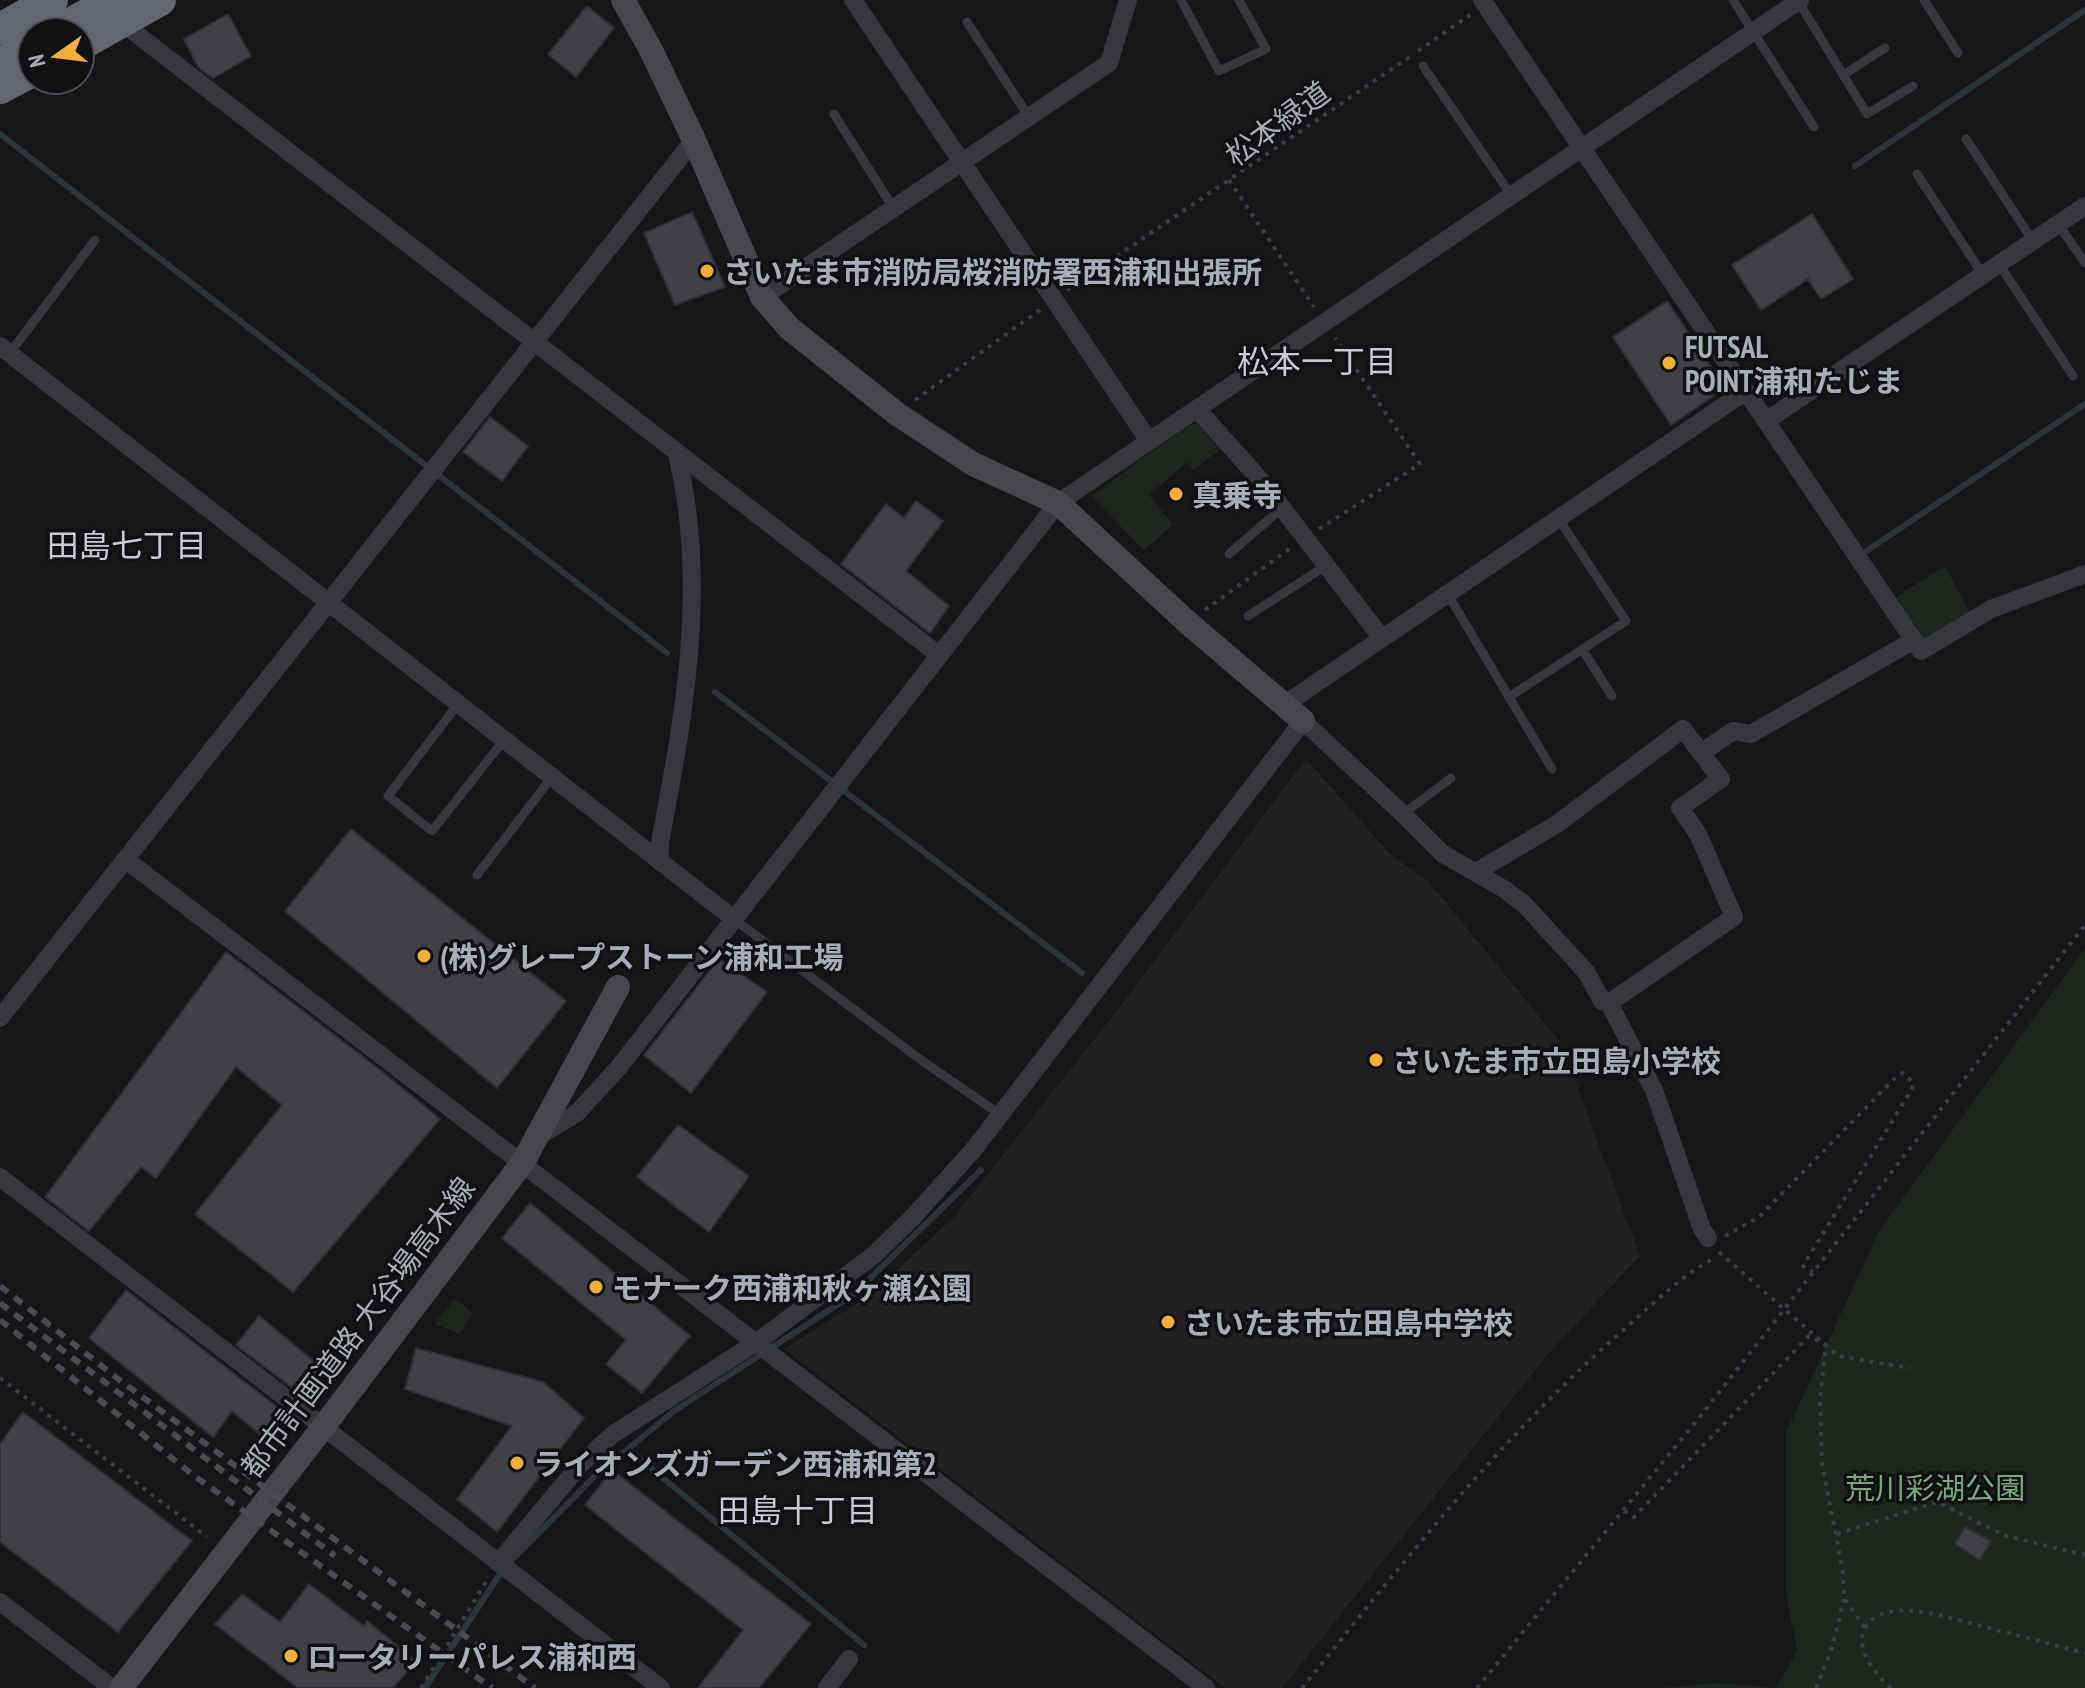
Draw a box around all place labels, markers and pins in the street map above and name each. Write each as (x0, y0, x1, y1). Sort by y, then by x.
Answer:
place label: さいたま市消防局桜消防署西浦和出張所 (723, 252, 1262, 291)
marker: さいたま市消防局桜消防署西浦和出張所 (698, 262, 716, 280)
place label: FUTSAL POINT浦和たじま (1685, 327, 1903, 400)
marker: FUTSAL POINT浦和たじま (1660, 354, 1678, 372)
place label: 真乗寺 (1192, 475, 1282, 514)
marker: 真乗寺 (1167, 485, 1185, 503)
place label: (株)グレープストーン浦和工場 (440, 937, 843, 976)
marker: (株)グレープストーン浦和工場 (415, 947, 433, 965)
place label: さいたま市立田島小学校 (1392, 1041, 1721, 1080)
marker: さいたま市立田島小学校 (1367, 1051, 1385, 1069)
place label: モナーク西浦和秋ヶ瀬公園 (612, 1268, 972, 1307)
marker: モナーク西浦和秋ヶ瀬公園 (587, 1278, 605, 1296)
place label: さいたま市立田島中学校 (1184, 1303, 1513, 1342)
marker: さいたま市立田島中学校 (1159, 1313, 1177, 1331)
place label: ライオンズガーデン西浦和第2 (533, 1444, 937, 1483)
marker: ライオンズガーデン西浦和第2 (508, 1454, 526, 1472)
place label: ロータリーパレス浦和西 (307, 1637, 637, 1676)
marker: ロータリーパレス浦和西 (282, 1647, 300, 1665)

